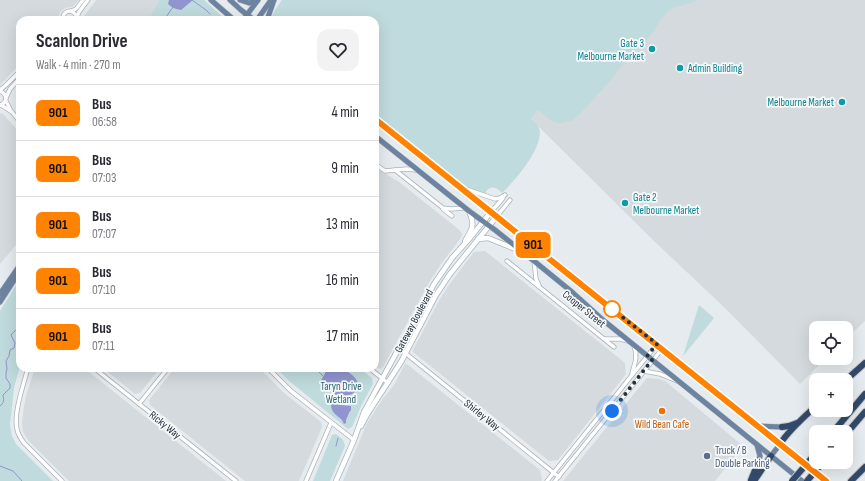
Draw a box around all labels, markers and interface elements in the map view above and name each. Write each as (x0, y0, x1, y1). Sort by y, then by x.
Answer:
button: heart (317, 29, 359, 71)
text: Scanlon Drive (36, 30, 128, 53)
place label: Gate 3 Melbourne Market (578, 37, 645, 63)
marker: Gate 3 Melbourne Market (647, 44, 657, 54)
text: Walk · 4 min · 270 m (36, 57, 121, 73)
place label: Admin Building (687, 62, 743, 75)
marker: Admin Building (675, 63, 685, 73)
text: Bus (92, 95, 111, 114)
place label: Melbourne Market (768, 96, 835, 109)
marker: Melbourne Market (837, 97, 847, 107)
text: 4 min (332, 103, 359, 122)
text: 901 (49, 104, 67, 121)
text: 06:58 (92, 114, 117, 130)
text: Bus (92, 151, 111, 170)
text: 9 min (331, 159, 359, 178)
text: 901 (49, 160, 67, 177)
text: 07:03 (92, 170, 117, 186)
place label: Gate 2 Melbourne Market (633, 191, 700, 217)
marker: Gate 2 Melbourne Market (620, 198, 630, 208)
text: Bus (92, 207, 111, 226)
text: 13 min (326, 215, 359, 234)
text: 901 (49, 216, 67, 233)
text: 07:07 (92, 226, 116, 242)
line badge: 901 (510, 232, 556, 258)
text: 901 (524, 236, 542, 253)
text: Bus (92, 263, 111, 282)
text: 16 min (326, 271, 359, 290)
text: 901 (49, 272, 67, 289)
text: 07:10 (92, 282, 116, 298)
street label: Gateway Boulevard (392, 287, 436, 355)
street label: Cooper Street (560, 288, 609, 331)
unlabelled marker (603, 300, 621, 318)
text: Bus (92, 319, 111, 338)
map controls (809, 321, 853, 469)
button: locate (809, 321, 853, 365)
text: 17 min (327, 327, 359, 346)
text: 901 (49, 328, 67, 345)
text: 07:11 (92, 338, 114, 354)
button: + (809, 373, 853, 417)
park label: Taryn Drive Wetland (320, 380, 362, 406)
street label: Shirley Way (461, 397, 503, 434)
your location (602, 401, 622, 421)
marker: Wild Bean Cafe (657, 406, 667, 416)
street label: Ricky Way (147, 408, 184, 442)
place label: Wild Bean Cafe (635, 418, 689, 431)
button: − (809, 425, 853, 469)
place label: Truck / B Double Parking (715, 444, 770, 470)
marker: Truck / B Double Parking (702, 451, 712, 461)

